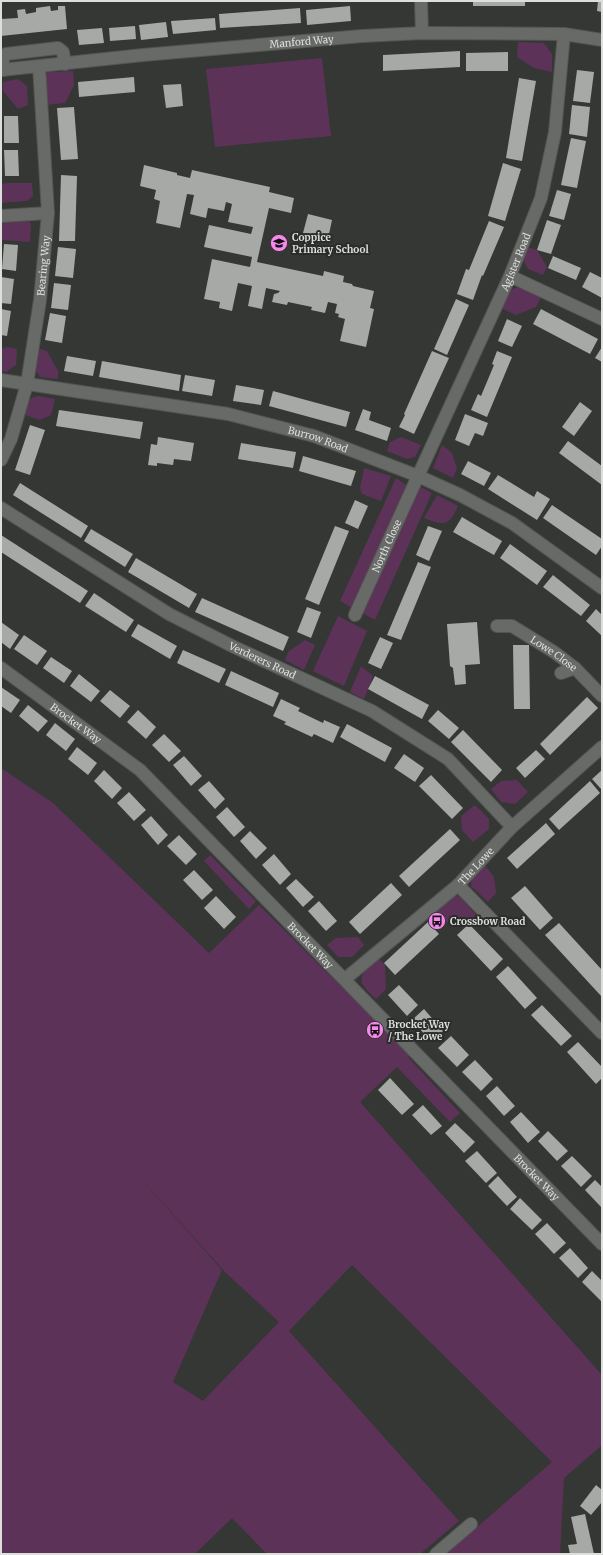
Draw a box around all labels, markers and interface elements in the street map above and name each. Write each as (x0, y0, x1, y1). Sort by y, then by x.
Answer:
street label: Manford Way (269, 32, 335, 51)
place label: Coppice Primary School (292, 231, 369, 256)
street label: Agister Road (498, 231, 533, 294)
school or university icon: Coppice Primary School (269, 233, 289, 253)
street label: Bearing Way (34, 235, 53, 297)
street label: Burrow Road (286, 424, 350, 455)
street label: North Close (369, 518, 404, 574)
street label: Lowe Close (528, 633, 580, 674)
street label: Verderers Road (226, 639, 298, 682)
street label: Brocket Way (48, 700, 104, 747)
street label: The Lowe (455, 845, 497, 888)
bus stop icon: Crossbow Road (427, 911, 447, 931)
place label: Crossbow Road (450, 915, 525, 928)
street label: Brocket Way (285, 919, 336, 972)
place label: Brocket Way / The Lowe (388, 1018, 450, 1043)
bus stop icon: Brocket Way / The Lowe (365, 1020, 385, 1040)
street label: Brocket Way (511, 1151, 562, 1204)

